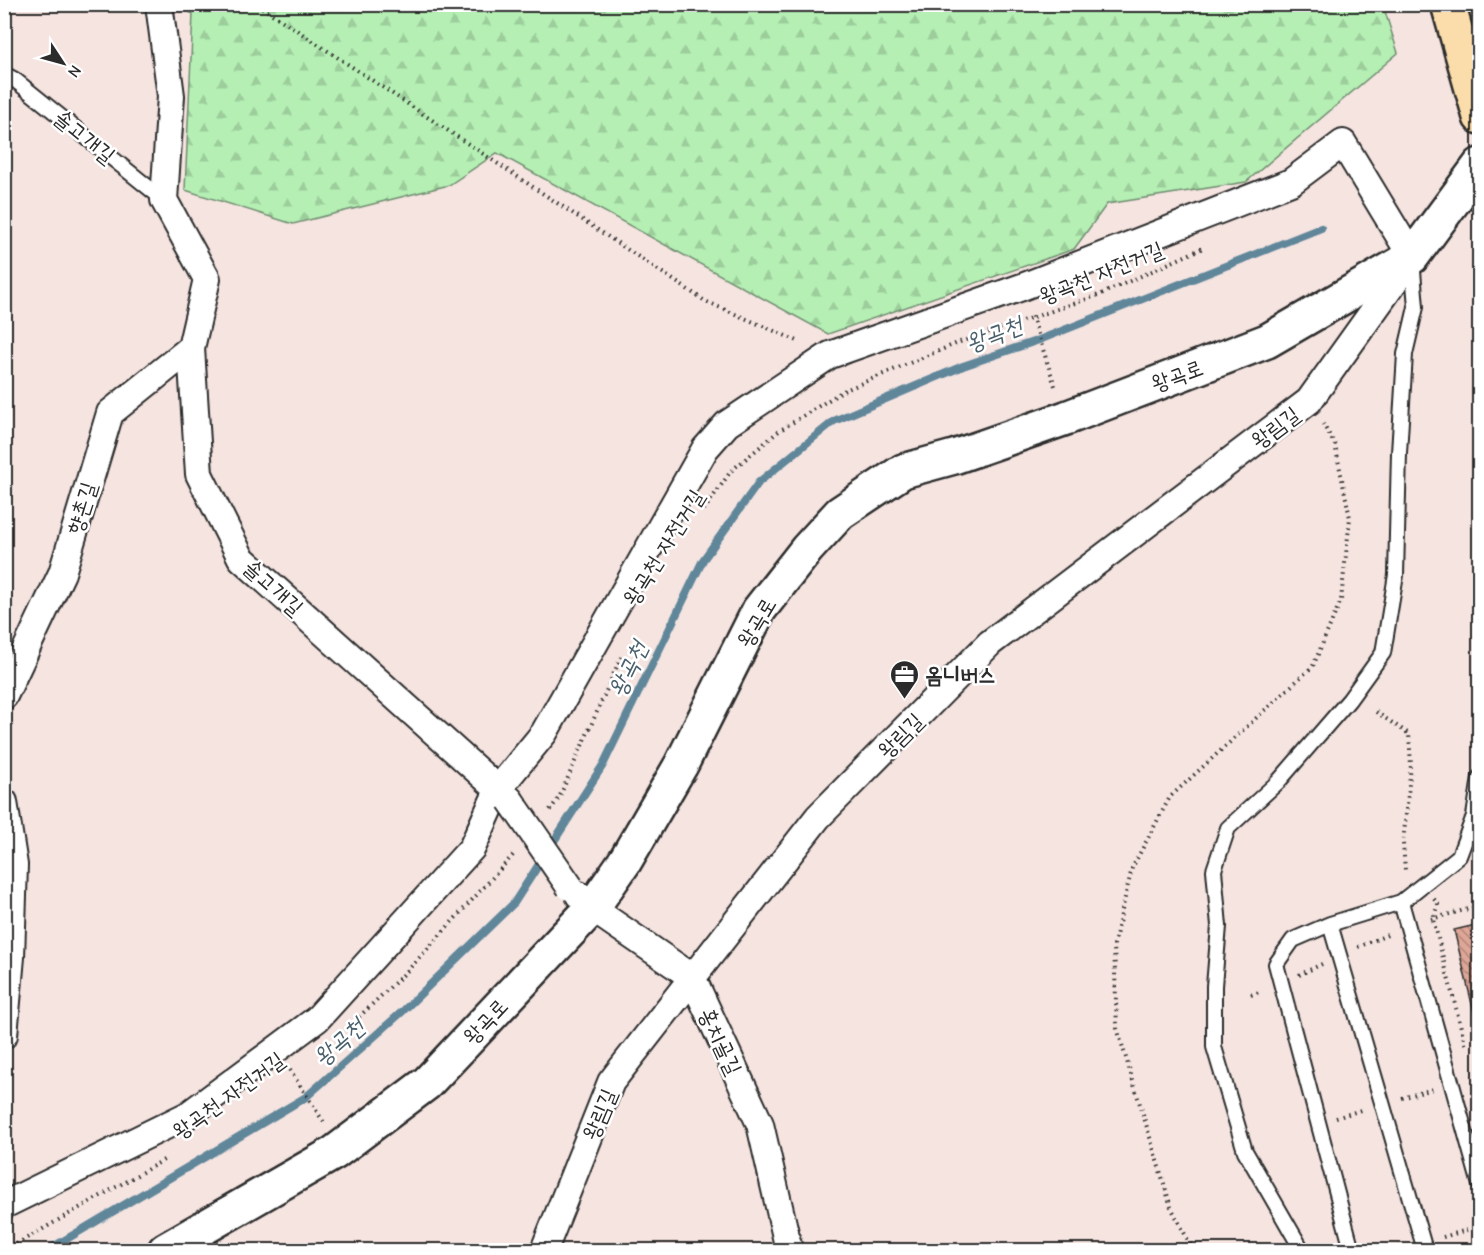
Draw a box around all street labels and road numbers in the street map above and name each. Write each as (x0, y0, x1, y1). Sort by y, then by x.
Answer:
street label: 솔고개길 (49, 104, 120, 169)
street label: 왕곡천 자전거길 (1036, 236, 1167, 310)
street label: 왕곡로 (1148, 355, 1207, 397)
street label: 왕림길 (1247, 401, 1305, 454)
street label: 향촌길 (62, 479, 102, 537)
street label: 왕곡천 자전거길 (618, 485, 710, 610)
street label: 솔고개길 (238, 554, 309, 621)
street label: 왕곡로 (732, 593, 782, 652)
street label: 왕림길 (873, 708, 929, 764)
street label: 왕곡로 (458, 993, 513, 1050)
street label: 홍치골길 (693, 1004, 747, 1079)
street label: 왕곡천 자전거길 (168, 1047, 290, 1145)
street label: 왕림길 (578, 1085, 622, 1144)

